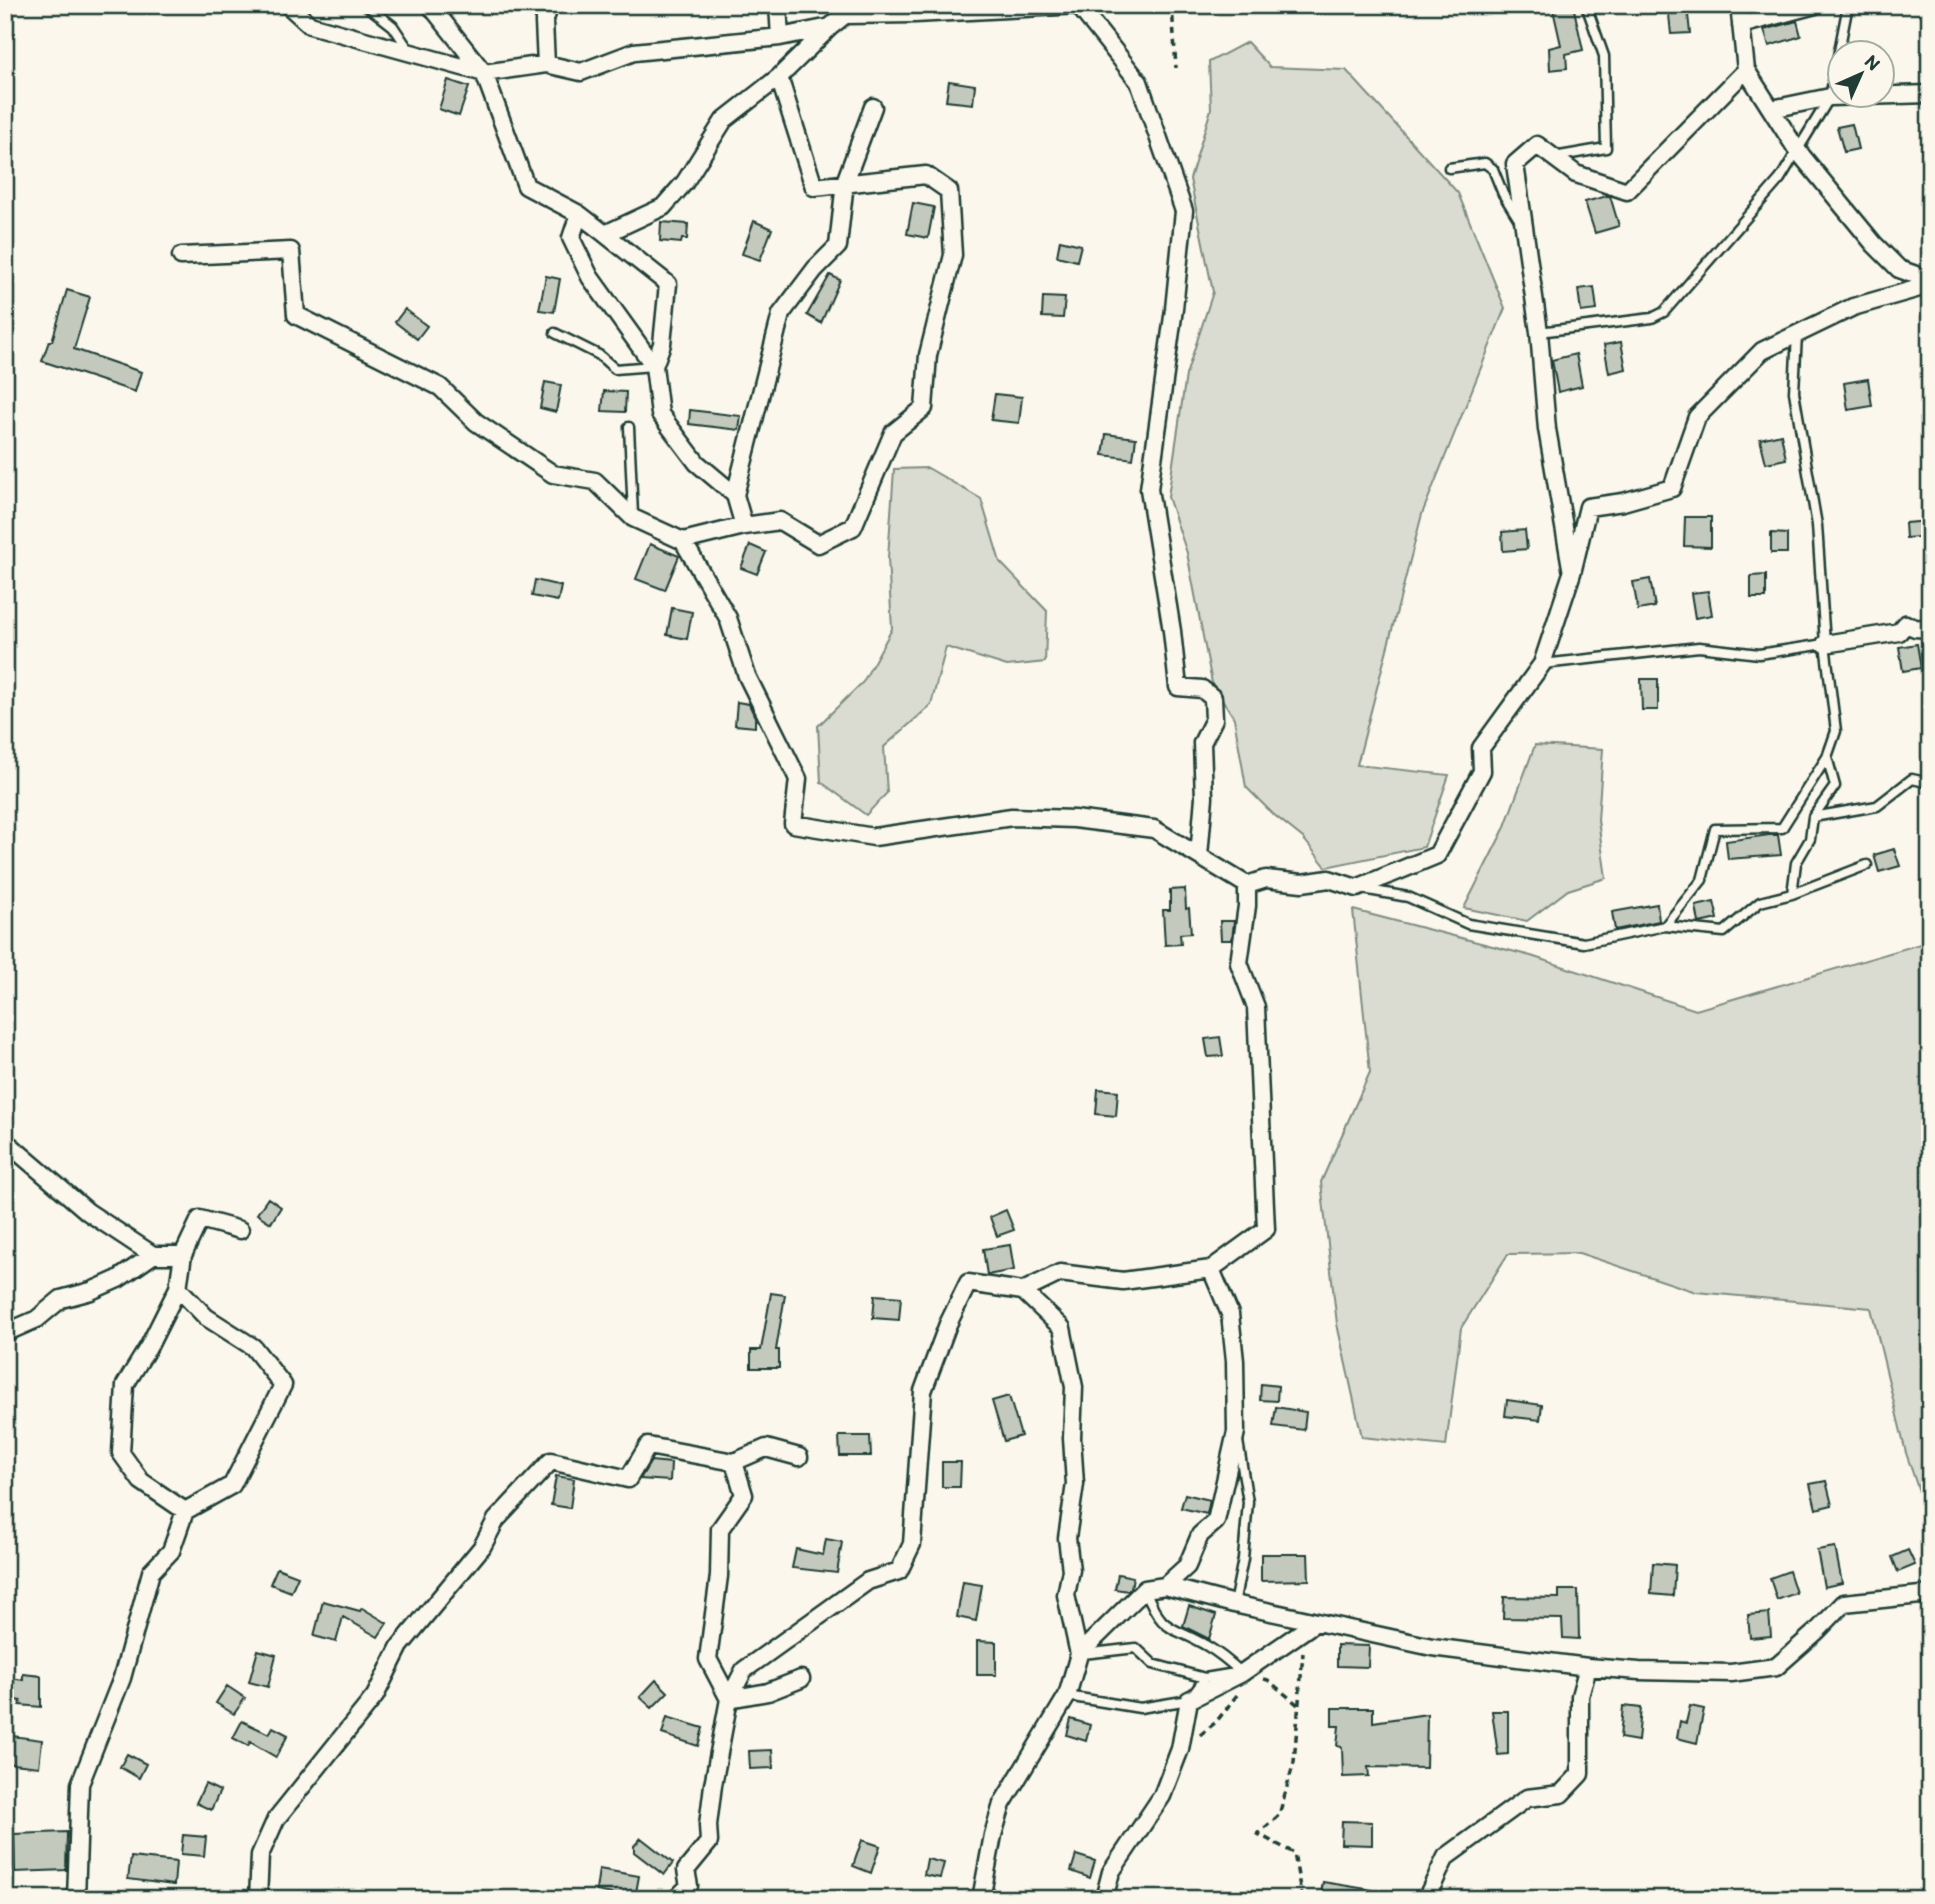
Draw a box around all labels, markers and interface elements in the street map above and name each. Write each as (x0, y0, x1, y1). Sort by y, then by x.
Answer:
north arrow (1826, 38, 1896, 108)
text: N (1860, 50, 1885, 75)

